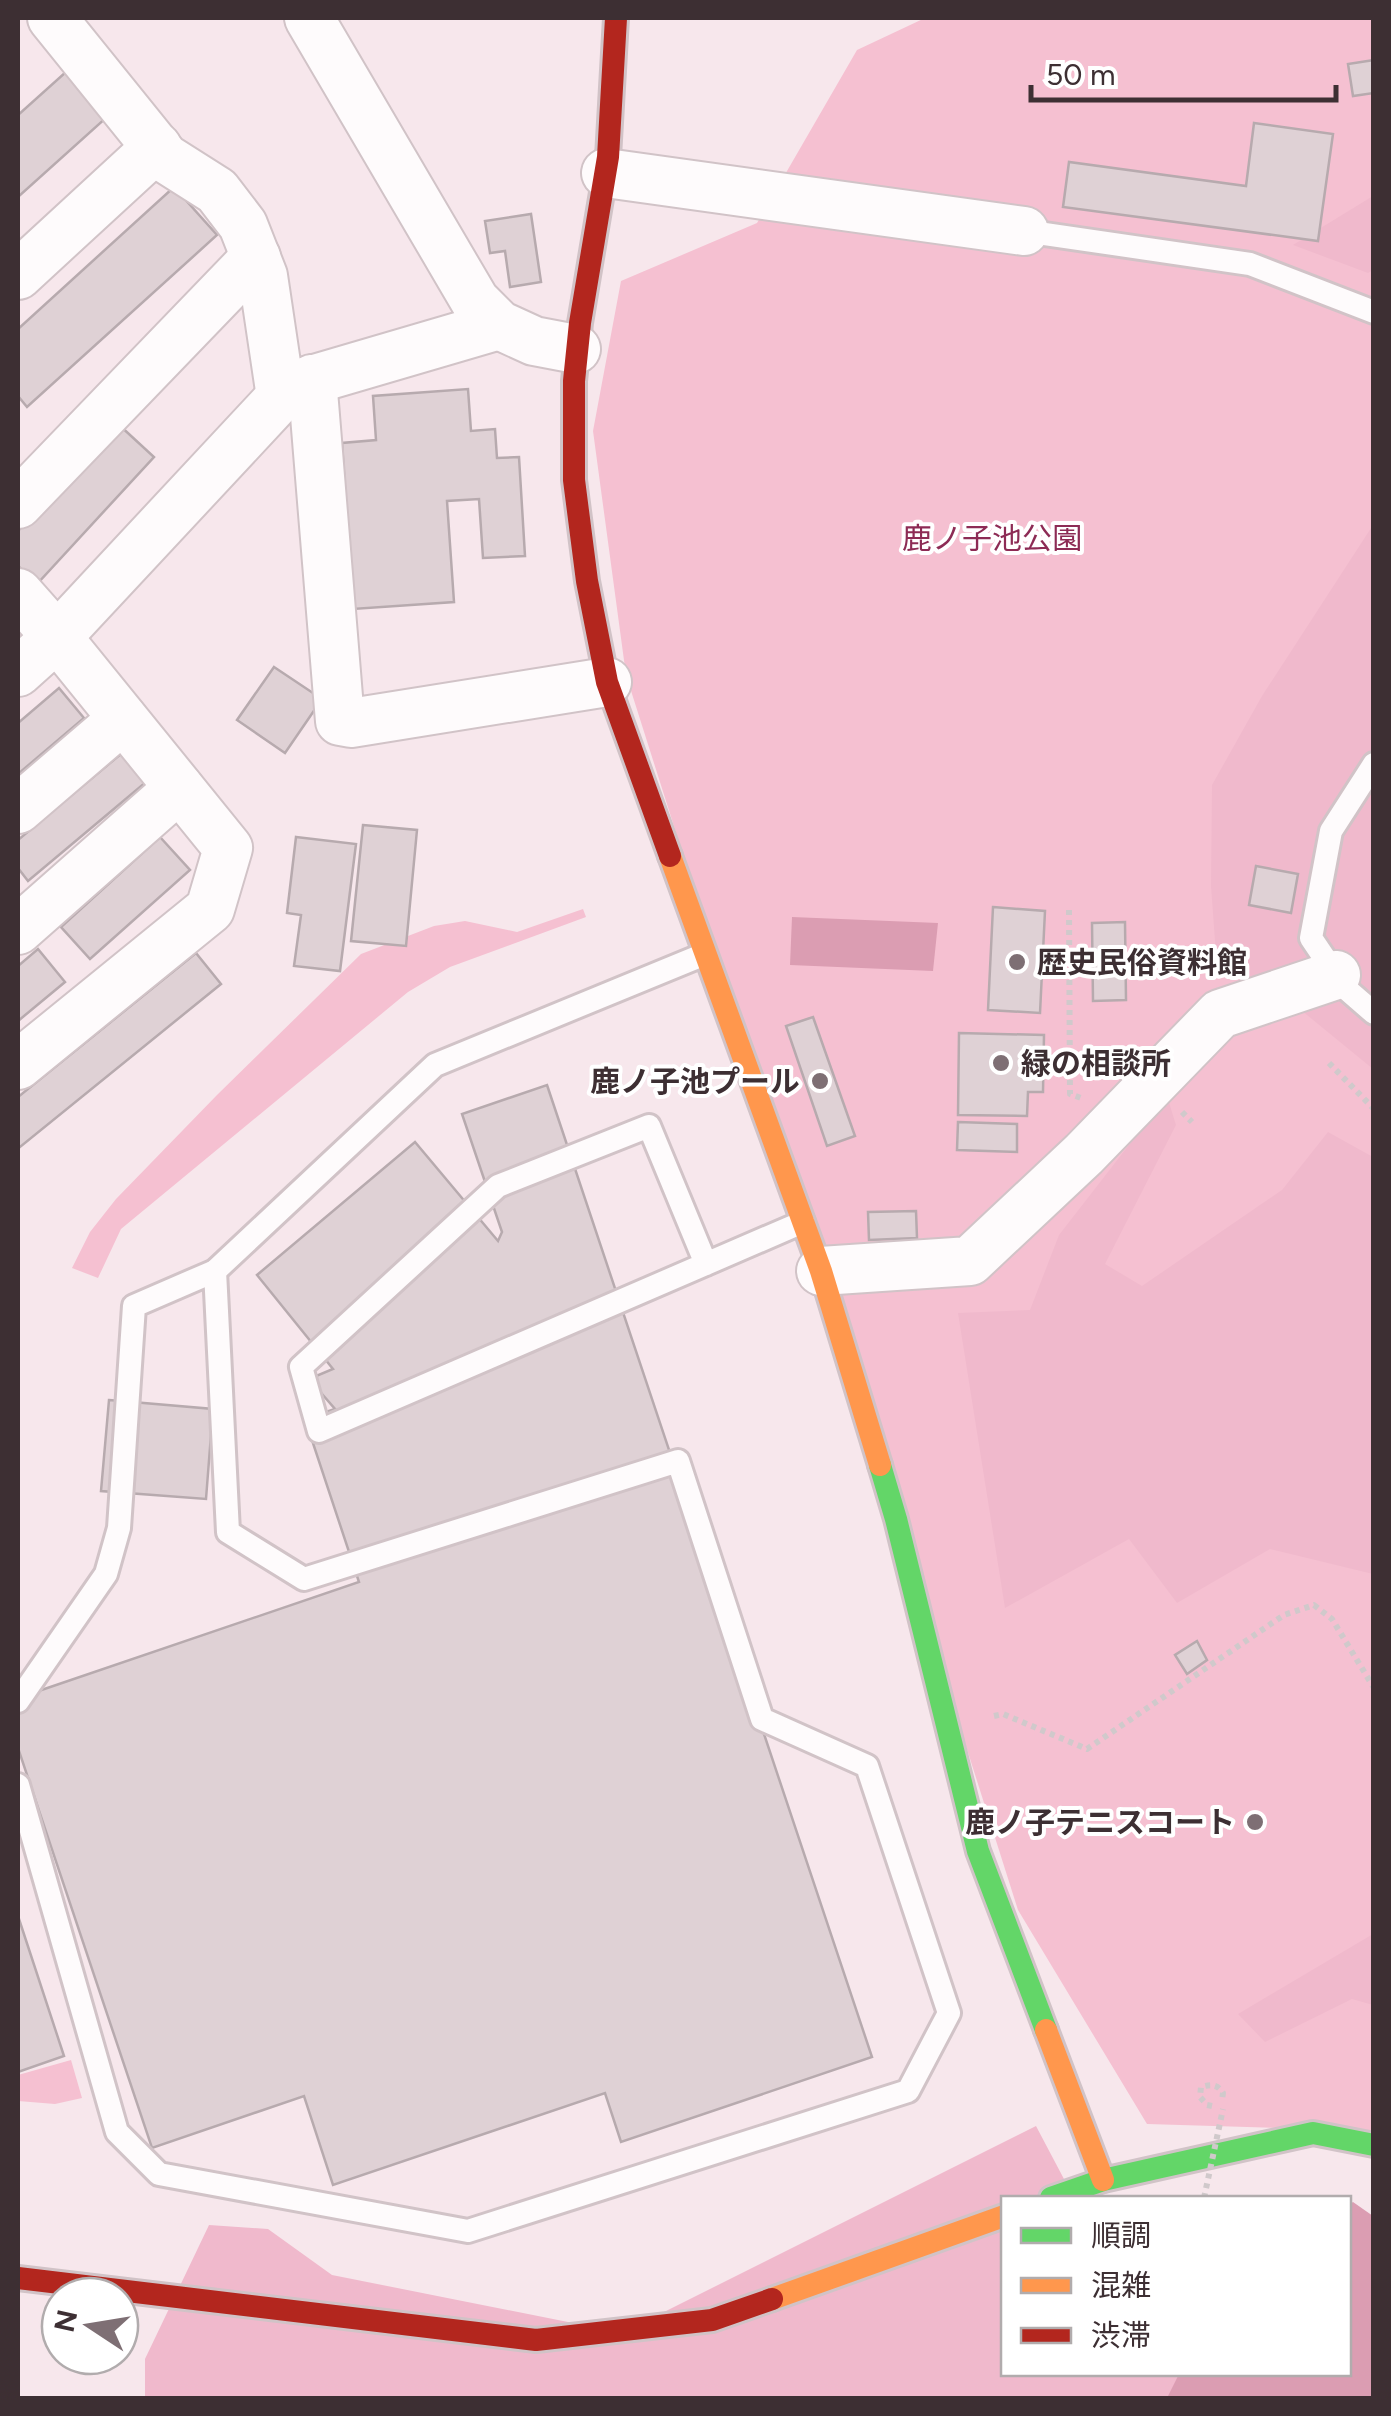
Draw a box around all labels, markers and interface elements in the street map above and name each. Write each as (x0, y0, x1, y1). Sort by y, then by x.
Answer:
scale bar (1031, 40, 1336, 102)
text: 50 m (1046, 56, 1115, 93)
park label: 鹿ノ子池公園 (902, 520, 1082, 557)
place label: 歴史民俗資料館 (1037, 944, 1247, 981)
marker: 歴史民俗資料館 (1006, 951, 1028, 973)
place label: 緑の相談所 (1021, 1045, 1171, 1082)
marker: 緑の相談所 (990, 1052, 1012, 1074)
place label: 鹿ノ子池プール (590, 1063, 800, 1100)
marker: 鹿ノ子池プール (809, 1070, 831, 1092)
place label: 鹿ノ子テニスコート (965, 1804, 1235, 1841)
marker: 鹿ノ子テニスコート (1244, 1811, 1266, 1833)
legend (1001, 2196, 1351, 2376)
text: 順調 (1091, 2217, 1151, 2254)
text: 混雑 (1091, 2267, 1151, 2304)
north arrow (40, 2276, 140, 2376)
text: N (47, 2307, 84, 2335)
text: 渋滞 (1091, 2317, 1151, 2354)

